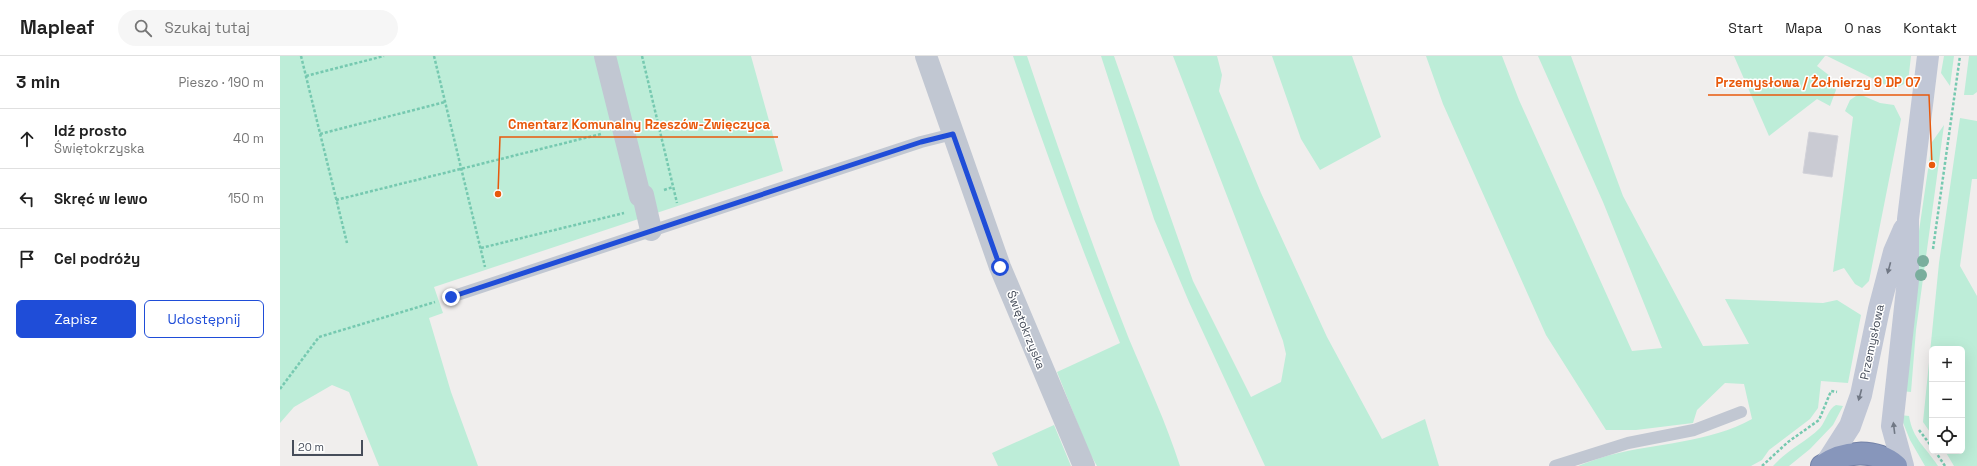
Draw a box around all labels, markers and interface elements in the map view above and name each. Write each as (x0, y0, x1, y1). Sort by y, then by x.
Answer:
search box (118, 10, 398, 46)
text: Mapleaf (20, 15, 94, 40)
icon: search (132, 17, 154, 39)
text: Szukaj tutaj (164, 18, 250, 37)
text: Start (1728, 19, 1763, 37)
text: Mapa (1785, 19, 1822, 37)
text: O nas (1844, 19, 1881, 37)
text: Kontakt (1903, 19, 1957, 37)
callout: Przemysłowa / Żołnierzy 9 DP 07 (1708, 70, 1929, 95)
text: 3 min (16, 71, 60, 93)
text: Pieszo · 190 m (179, 74, 264, 91)
text: Przemysłowa / Żołnierzy 9 DP 07 (1715, 74, 1921, 91)
callout: Cmentarz Komunalny Rzeszów-Zwięczyca (500, 112, 778, 137)
text: Cmentarz Komunalny Rzeszów-Zwięczyca (508, 116, 770, 133)
text: Idź prosto (54, 121, 127, 140)
icon: ahead (16, 128, 38, 150)
text: 40 m (233, 130, 264, 147)
text: Świętokrzyska (54, 140, 145, 157)
icon: left (16, 188, 38, 210)
text: Skręć w lewo (54, 189, 148, 208)
text: 150 m (228, 190, 264, 207)
icon: arrive (16, 248, 38, 270)
text: Cel podróży (54, 249, 140, 268)
route start (991, 258, 1009, 276)
one-way arrow (1886, 262, 1892, 275)
route end (442, 288, 460, 306)
street label: Świętokrzyska (1003, 288, 1049, 372)
button: Zapisz (16, 300, 136, 338)
button: Udostępnij (144, 300, 264, 338)
street label: Przemysłowa (1856, 303, 1888, 381)
map controls (1929, 346, 1965, 454)
button: + (1929, 346, 1965, 382)
button: − (1929, 382, 1965, 418)
one-way arrow (1857, 389, 1863, 401)
button: locate (1929, 418, 1965, 454)
one-way arrow (1890, 422, 1897, 434)
scale bar (292, 438, 363, 457)
text: 20 m (298, 440, 324, 454)

